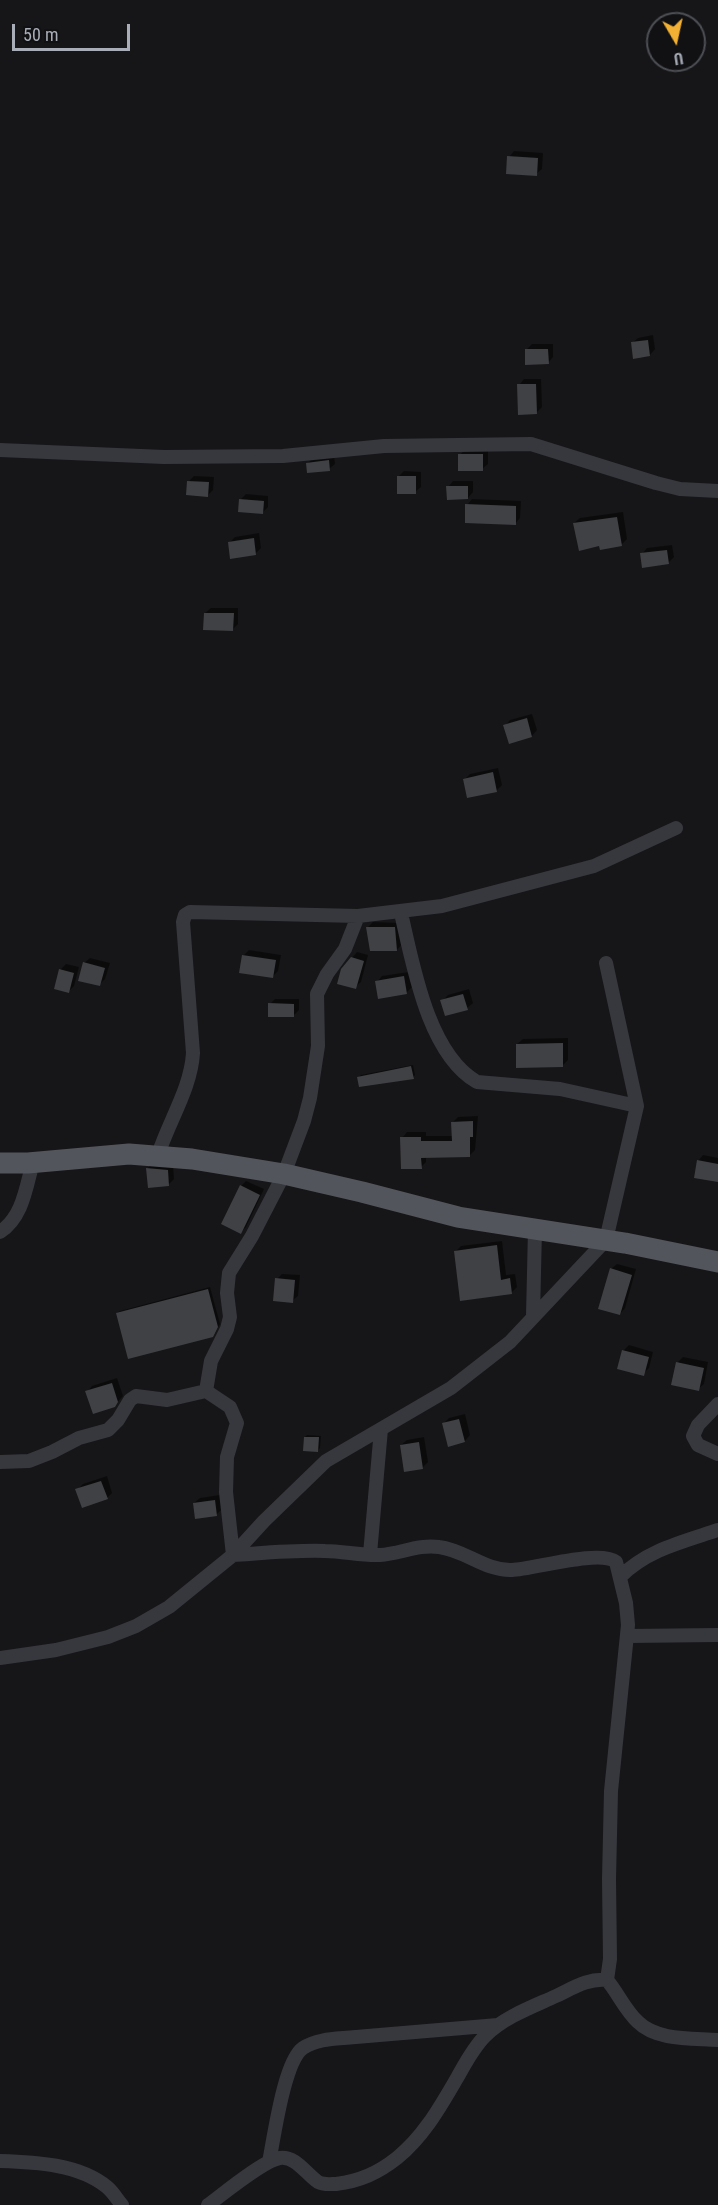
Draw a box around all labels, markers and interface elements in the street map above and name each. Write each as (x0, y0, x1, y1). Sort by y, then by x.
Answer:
scale bar (15, 12, 134, 50)
north arrow (646, 12, 706, 72)
text: 50 m (23, 24, 58, 45)
text: U (673, 48, 685, 68)

